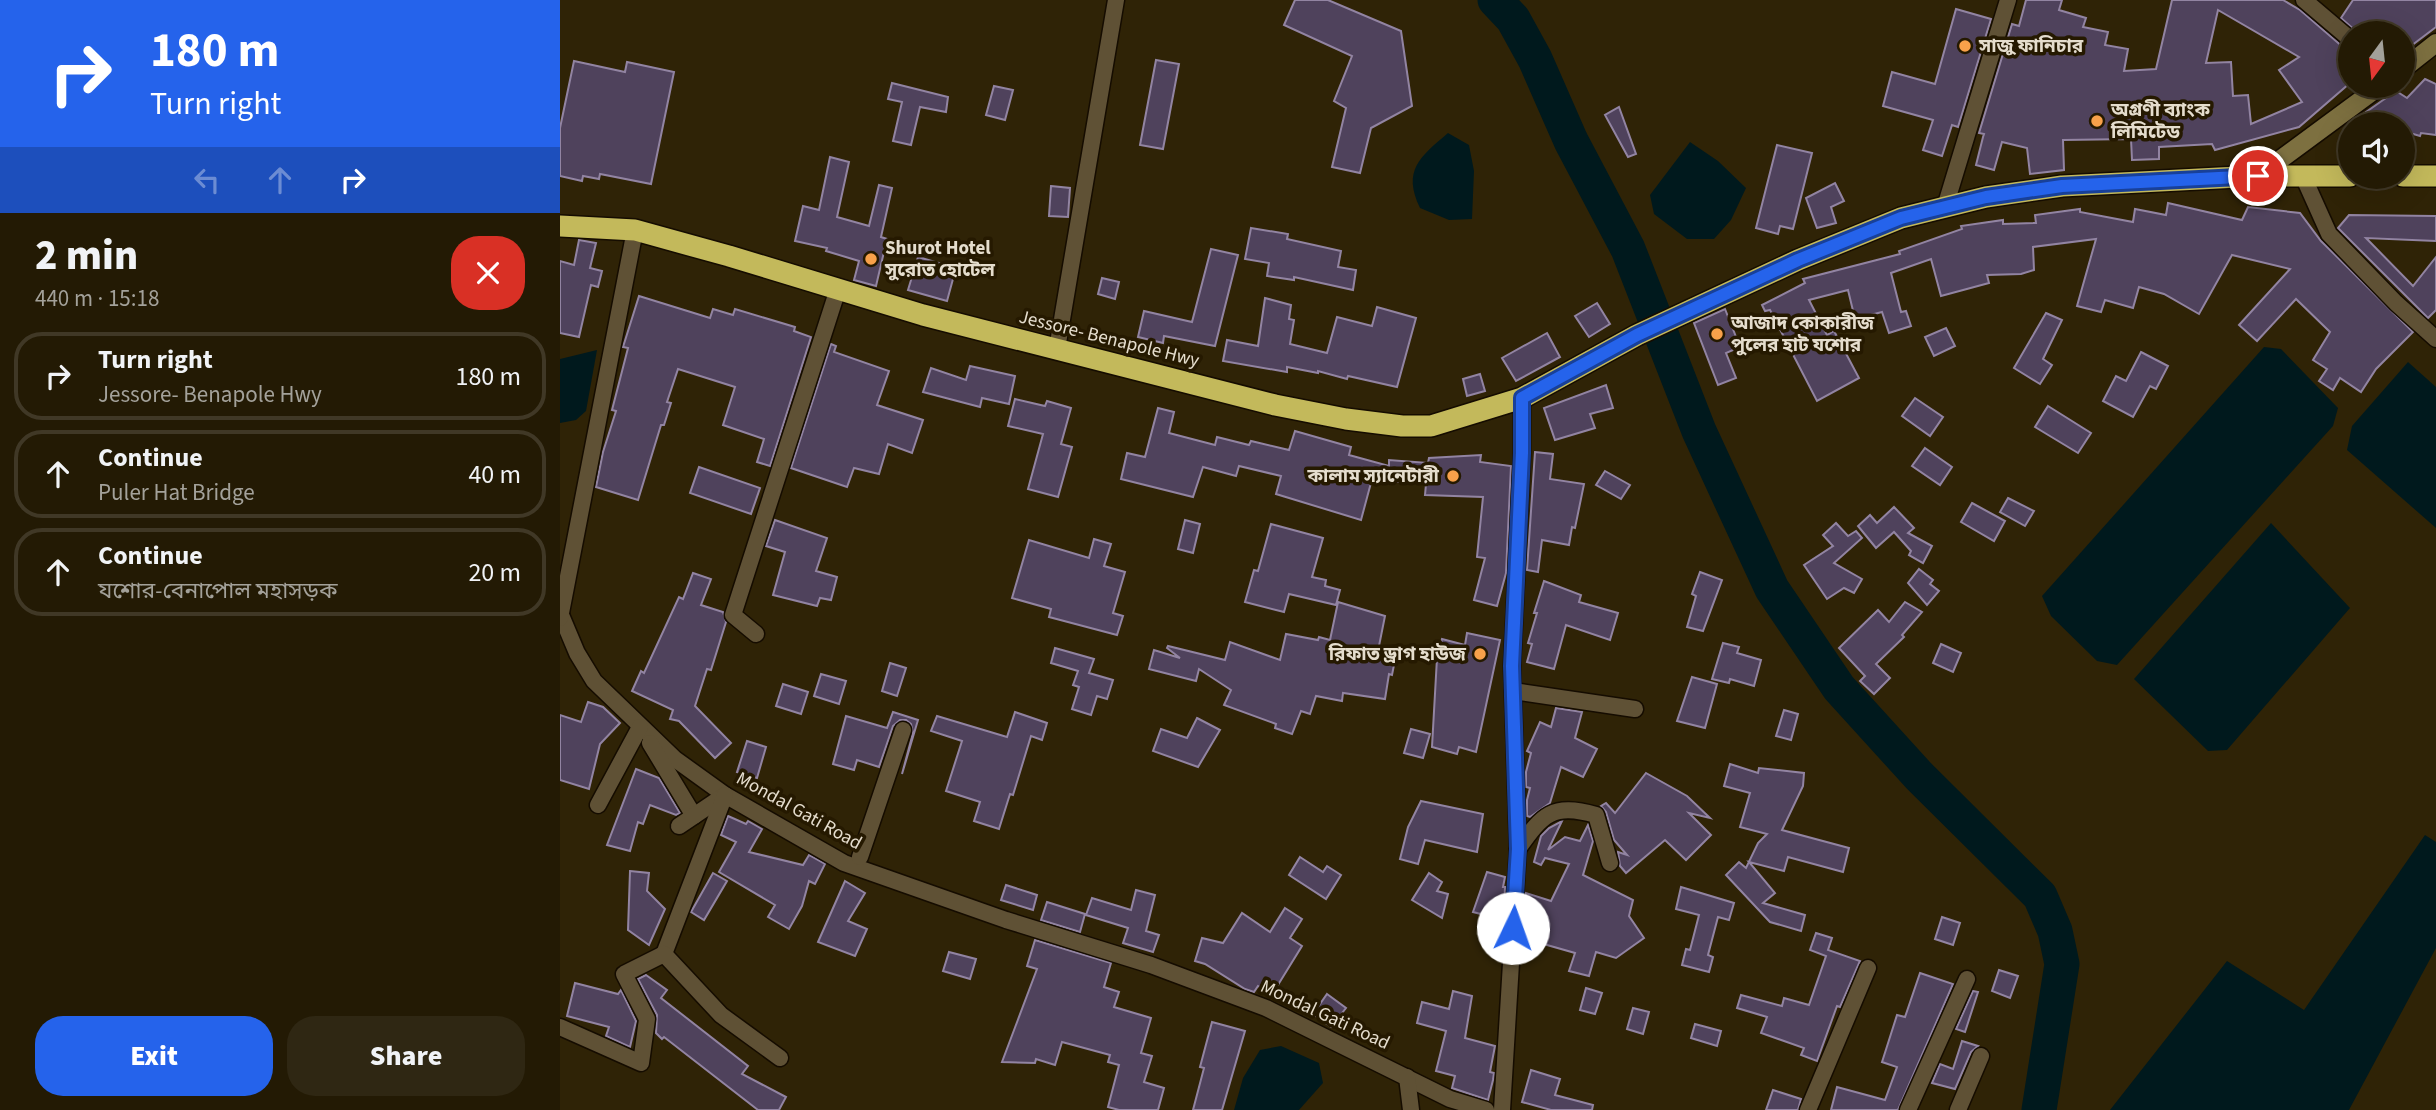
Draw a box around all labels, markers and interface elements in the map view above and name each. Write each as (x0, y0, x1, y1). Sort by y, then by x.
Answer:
text: 180 m (150, 16, 279, 86)
north arrow (2338, 21, 2415, 98)
map controls (2338, 21, 2415, 189)
icon: right (35, 28, 126, 119)
place label: সাজু ফানিচার (1978, 33, 2084, 60)
marker: সাজু ফানিচার (1957, 38, 1973, 54)
text: Turn right (150, 81, 281, 127)
place label: অগ্রণী ব্যাংক লিমিটেড (2110, 97, 2211, 146)
button: sound (2338, 112, 2415, 189)
marker: অগ্রণী ব্যাংক লিমিটেড (2089, 113, 2105, 129)
pin (2228, 146, 2288, 206)
icon: arrive (2239, 157, 2277, 195)
icon: left (188, 161, 226, 199)
icon: ahead (261, 161, 299, 199)
icon: right (334, 161, 372, 199)
text: 2 min (35, 226, 138, 286)
place label: Shurot Hotel সুরোত হোটেল (884, 235, 995, 284)
button: close (451, 236, 525, 310)
marker: Shurot Hotel সুরোত হোটেল (863, 251, 879, 267)
text: 440 m · 15:18 (35, 282, 159, 315)
street label: Jessore- Benapole Hwy (1016, 304, 1202, 374)
place label: আজাদ কোকারীজ পুলের হাট যশোর (1730, 310, 1875, 359)
marker: আজাদ কোকারীজ পুলের হাট যশোর (1709, 326, 1725, 342)
text: Turn right (98, 341, 213, 378)
icon: right (39, 357, 77, 395)
text: 180 m (455, 358, 521, 395)
text: Jessore- Benapole Hwy (98, 378, 322, 411)
text: Continue (98, 439, 203, 476)
icon: ahead (39, 455, 77, 493)
text: 40 m (468, 456, 521, 493)
place label: কালাম স্যানেটারী (1307, 463, 1440, 490)
marker: কালাম স্যানেটারী (1445, 468, 1461, 484)
text: Puler Hat Bridge (98, 476, 255, 509)
text: Continue (98, 537, 203, 574)
icon: ahead (39, 553, 77, 591)
text: 20 m (468, 554, 521, 591)
text: যশোর-বেনাপোল মহাসড়ক (98, 574, 338, 607)
place label: রিফাত ড্রাগ হাউজ (1328, 641, 1467, 668)
marker: রিফাত ড্রাগ হাউজ (1472, 646, 1488, 662)
street label: Mondal Gati Road (731, 765, 867, 857)
position arrow (1476, 891, 1550, 965)
street label: Mondal Gati Road (1256, 973, 1394, 1057)
button: Exit (35, 1016, 273, 1096)
button: Share (287, 1016, 525, 1096)

